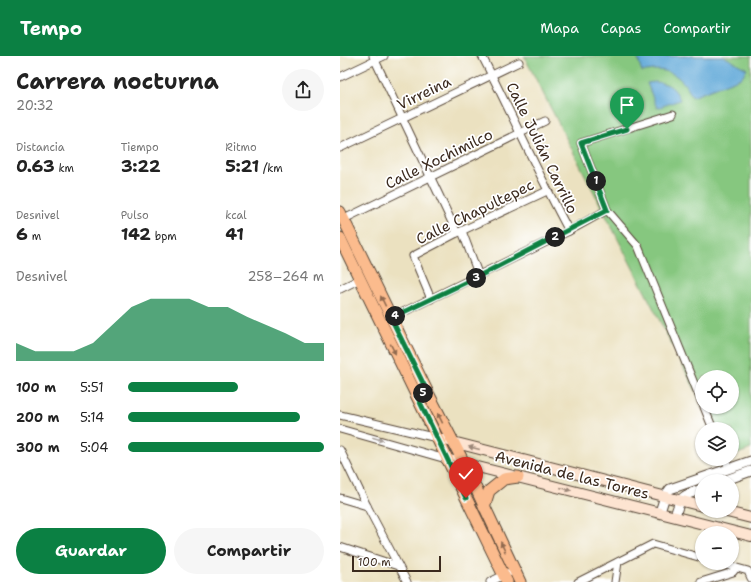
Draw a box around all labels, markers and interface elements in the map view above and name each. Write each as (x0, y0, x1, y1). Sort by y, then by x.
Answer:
text: Tempo (20, 16, 82, 41)
text: Mapa (540, 19, 579, 37)
text: Capas (601, 19, 642, 37)
text: Compartir (664, 19, 731, 37)
text: Carrera nocturna (16, 67, 219, 96)
button: share (282, 69, 324, 111)
street label: Virreina (394, 71, 455, 115)
street label: Calle Julián Carrillo (501, 79, 583, 217)
pin (610, 88, 644, 129)
icon: arrive (616, 94, 638, 116)
text: 20:32 (16, 97, 54, 114)
street label: Calle Xochimilco (382, 124, 496, 194)
text: Distancia (16, 140, 65, 155)
text: Tiempo (121, 140, 159, 155)
text: Ritmo (225, 140, 257, 155)
text: 0.63 (16, 155, 55, 177)
text: 3:22 (121, 155, 161, 177)
text: 5:21 (225, 155, 259, 177)
text: km (55, 161, 74, 176)
text: /km (259, 161, 283, 176)
pin: 1 (586, 171, 606, 191)
text: 1 (593, 173, 599, 188)
street label: Calle Chapultepec (413, 175, 537, 249)
text: Desnivel (16, 208, 59, 223)
text: Pulso (121, 208, 149, 223)
text: kcal (225, 208, 247, 223)
text: 6 (16, 223, 28, 245)
text: 142 (121, 223, 151, 245)
text: 41 (225, 223, 244, 245)
pin: 2 (545, 227, 565, 247)
text: m (28, 229, 41, 244)
text: bpm (151, 229, 177, 244)
text: 2 (551, 229, 559, 244)
text: Desnivel (16, 268, 67, 285)
text: 258–264 m (247, 268, 324, 285)
pin: 3 (466, 268, 486, 288)
text: 3 (472, 270, 480, 285)
one-way arrow (380, 295, 386, 306)
pin: 4 (385, 306, 405, 326)
text: 4 (391, 308, 399, 323)
one-way arrow (390, 343, 396, 354)
map controls (695, 370, 739, 570)
button: locate (695, 370, 739, 414)
text: 100 m (16, 379, 56, 396)
text: 5:51 (80, 379, 104, 396)
pin: 5 (413, 383, 433, 403)
text: 5 (420, 385, 426, 400)
text: 200 m (16, 409, 59, 426)
text: 5:14 (80, 409, 104, 426)
one-way arrow (437, 412, 443, 423)
button: layers (695, 422, 739, 466)
one-way arrow (371, 437, 384, 443)
text: 300 m (16, 439, 60, 456)
text: 5:04 (80, 439, 108, 456)
one-way arrow (468, 444, 481, 450)
street label: Avenida de las Torres (493, 446, 651, 504)
pin (449, 457, 483, 498)
icon: check (455, 463, 477, 485)
button: + (695, 474, 739, 518)
one-way arrow (560, 486, 572, 492)
button: − (695, 526, 739, 570)
button: Guardar (16, 528, 166, 574)
button: Compartir (174, 528, 324, 574)
one-way arrow (500, 541, 506, 553)
scale bar (352, 554, 441, 573)
text: 100 m (358, 555, 391, 570)

